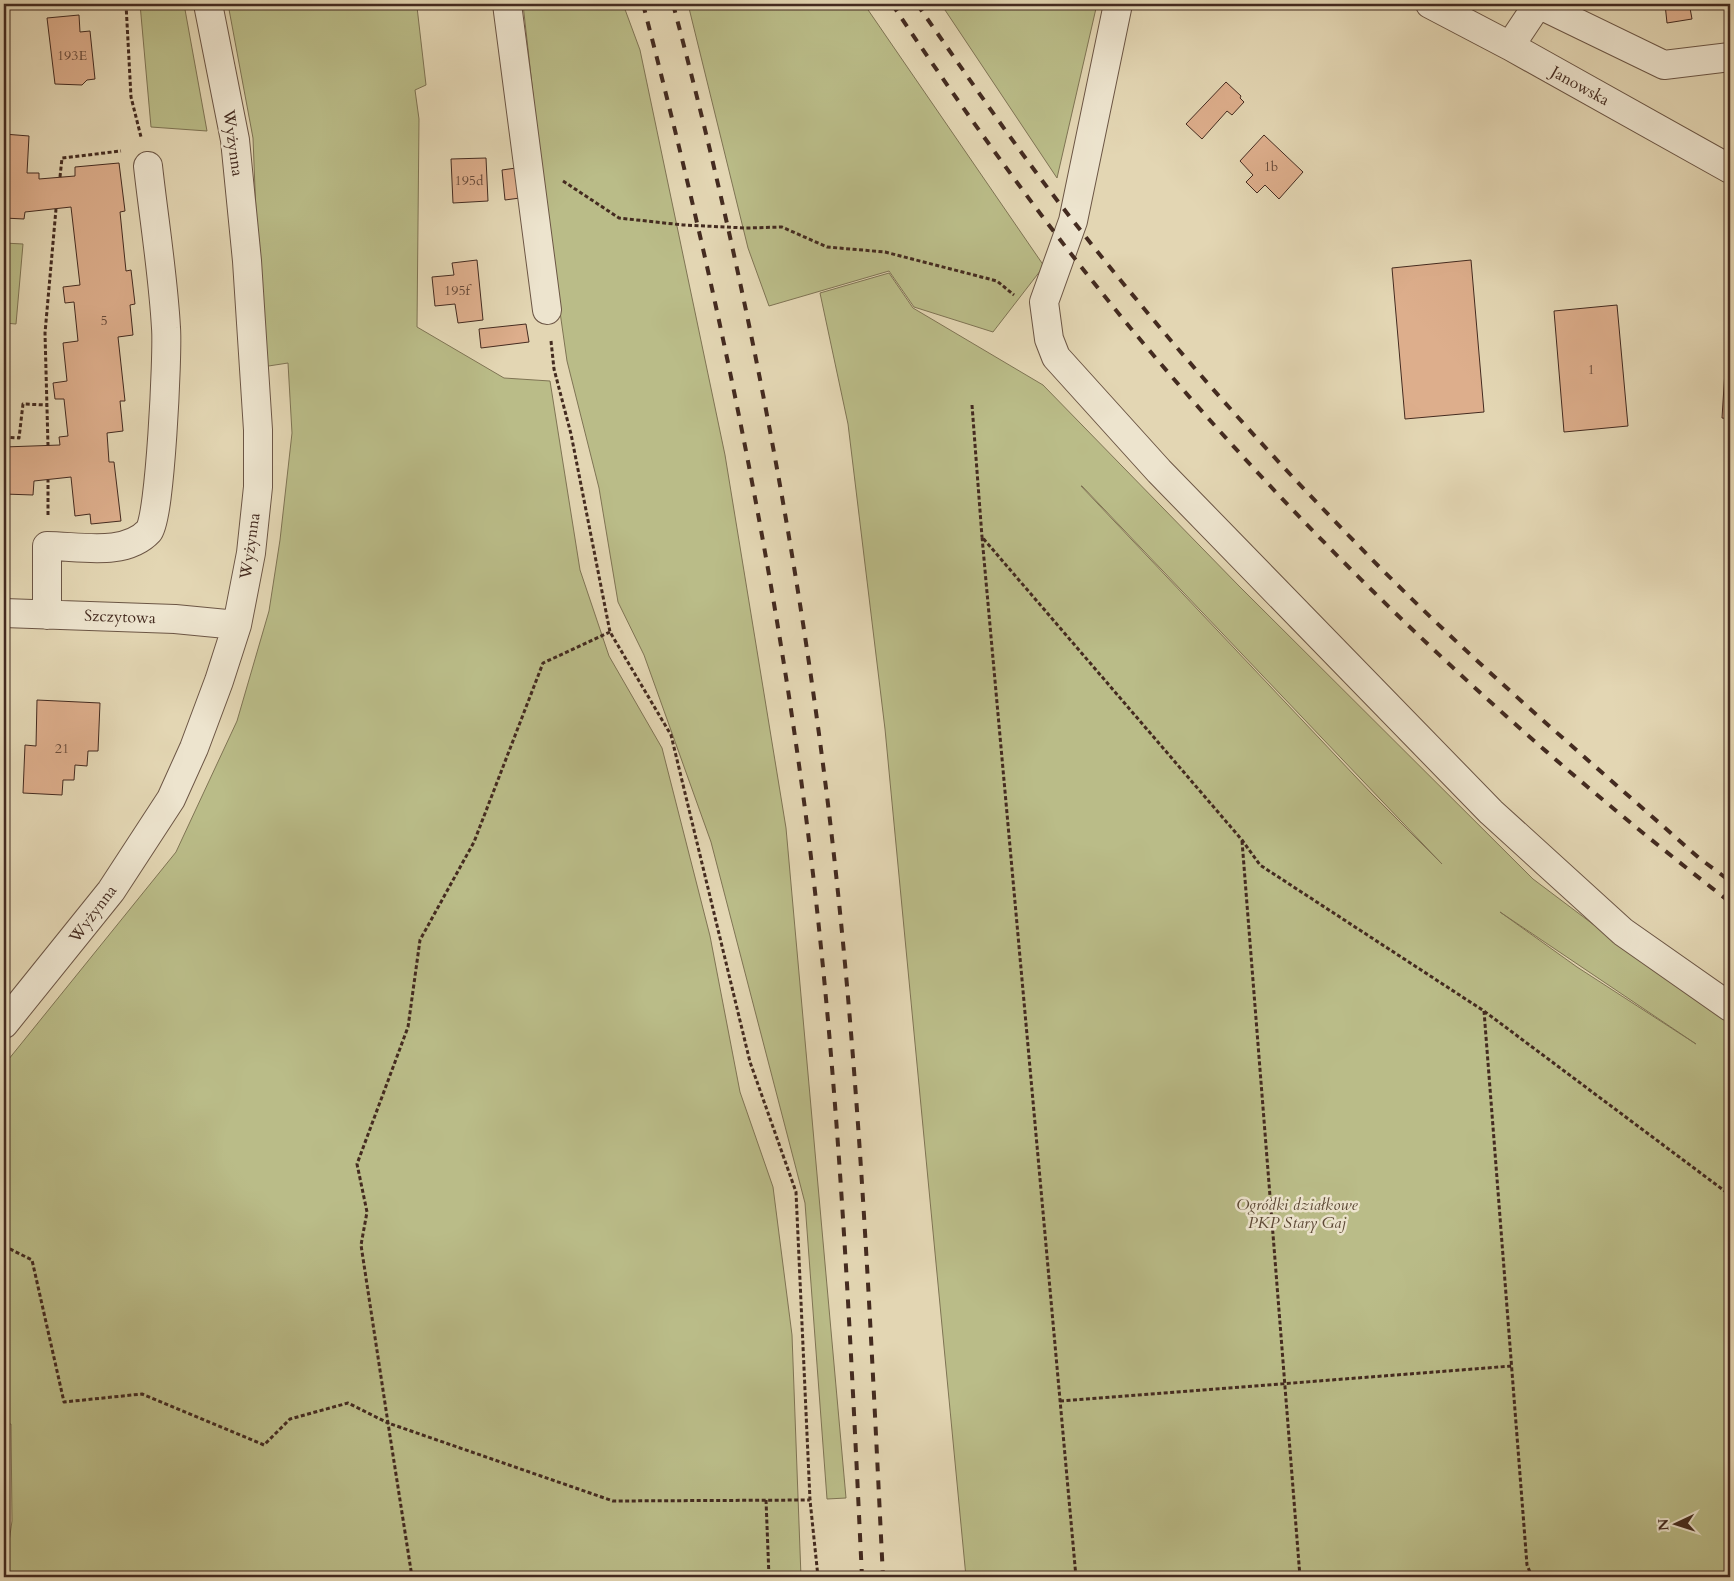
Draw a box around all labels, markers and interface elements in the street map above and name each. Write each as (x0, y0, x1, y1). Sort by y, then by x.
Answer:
house number: 193E (57, 46, 87, 65)
street label: Janowska (1545, 60, 1613, 111)
street label: Wyżynna (217, 107, 249, 178)
house number: 1b (1264, 157, 1278, 176)
house number: 195d (455, 171, 484, 190)
house number: 195f (444, 281, 473, 300)
house number: 5 (100, 311, 108, 330)
house number: 1 (1587, 360, 1595, 379)
street label: Wyżynna (234, 511, 266, 582)
street label: Szczytowa (84, 605, 156, 629)
house number: 21 (55, 739, 69, 758)
street label: Wyżynna (64, 881, 122, 948)
park label: Ogródki działkowe PKP Stary Gaj (1236, 1194, 1359, 1234)
north arrow (1652, 1498, 1702, 1548)
text: N (1654, 1518, 1673, 1532)

